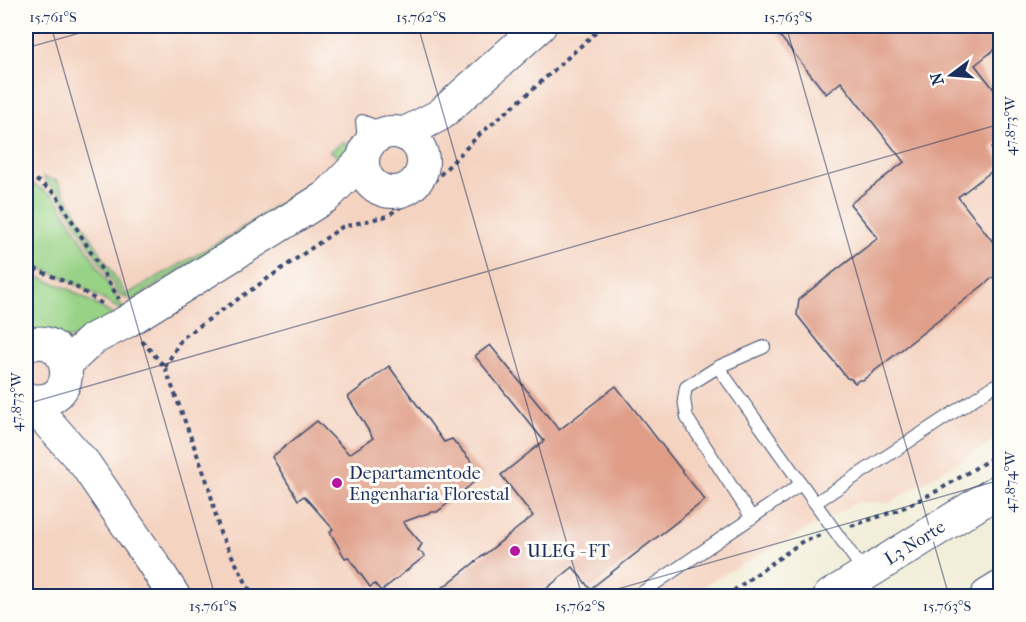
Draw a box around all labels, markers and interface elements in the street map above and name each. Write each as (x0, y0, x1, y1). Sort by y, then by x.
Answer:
text: 15.761°S (29, 8, 77, 26)
text: 15.762°S (396, 8, 446, 26)
text: 15.763°S (764, 8, 813, 26)
north arrow (921, 45, 981, 105)
text: N (926, 70, 948, 87)
text: 47.873°W (1001, 95, 1019, 156)
text: 47.873°W (7, 371, 25, 432)
text: 47.874°W (1001, 450, 1019, 513)
place label: Departamentode Engenharia Florestal (349, 463, 509, 505)
marker: Departamentode Engenharia Florestal (330, 476, 344, 490)
street label: L3 Norte (881, 516, 949, 570)
place label: ULEG - FT (527, 541, 611, 562)
marker: ULEG - FT (508, 544, 522, 558)
text: 15.761°S (189, 597, 237, 615)
text: 15.762°S (555, 597, 605, 615)
text: 15.763°S (923, 597, 972, 615)

